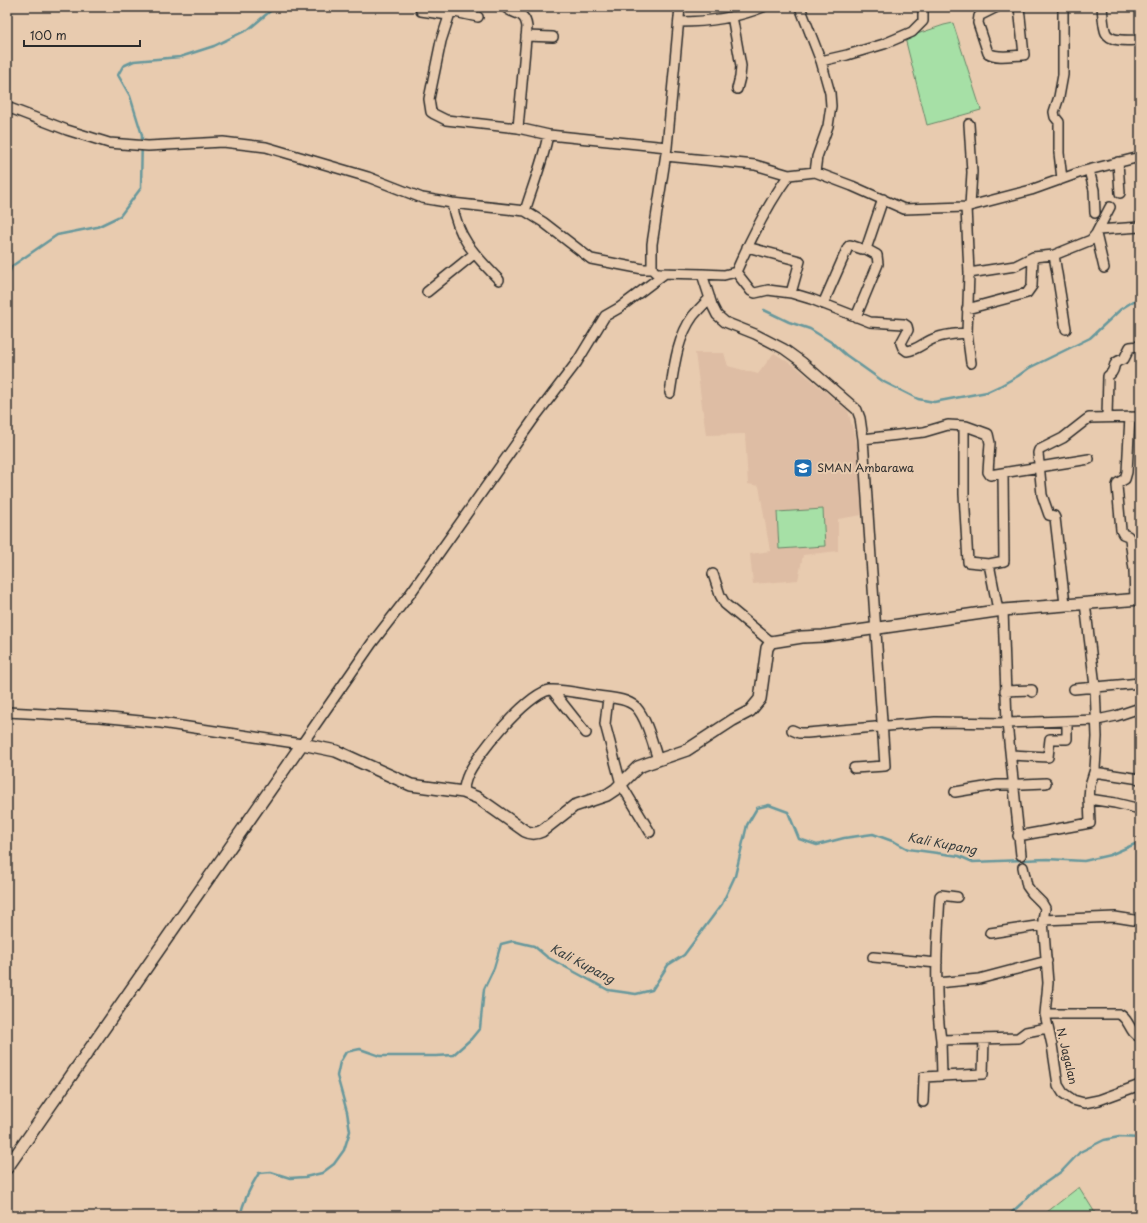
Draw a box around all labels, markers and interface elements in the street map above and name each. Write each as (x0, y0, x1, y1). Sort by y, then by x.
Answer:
scale bar (24, 22, 140, 48)
text: 100 m (30, 26, 67, 44)
school or university icon: SMAN Ambarawa (792, 457, 814, 479)
place label: SMAN Ambarawa (817, 459, 914, 476)
water label: Kali Kupang (906, 828, 979, 859)
water label: Kali Kupang (547, 939, 619, 988)
street label: N. Jagalan (1053, 1026, 1082, 1086)

